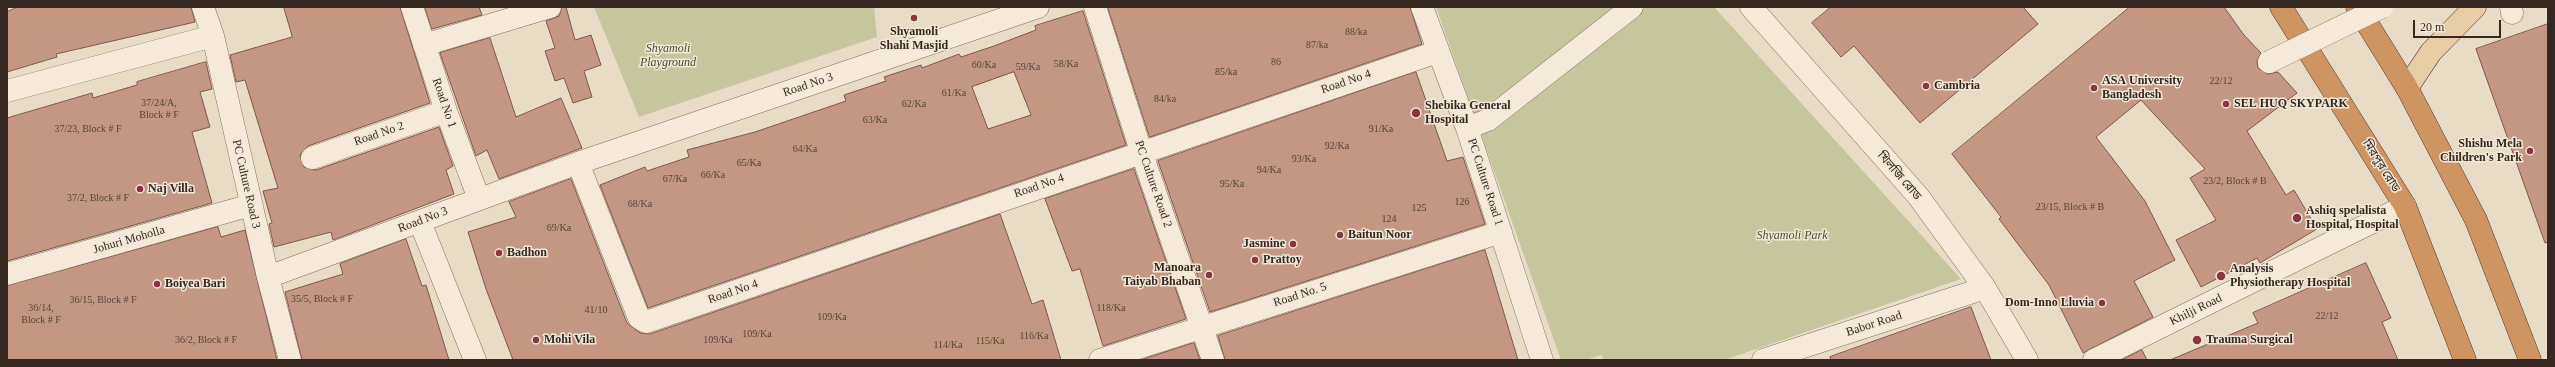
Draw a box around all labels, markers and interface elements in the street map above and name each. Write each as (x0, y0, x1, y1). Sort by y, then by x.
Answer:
scale bar (2415, 12, 2503, 38)
marker: Shyamoli Shahi Masjid (909, 13, 919, 23)
text: 20 m (2420, 20, 2444, 34)
place label: Shyamoli Shahi Masjid (880, 25, 948, 53)
house number: 88/ka (1345, 26, 1367, 38)
house number: 87/ka (1306, 39, 1328, 51)
park label: Shyamoli Playground (640, 42, 696, 70)
house number: 86 (1271, 56, 1281, 68)
house number: 58/Ka (1054, 58, 1078, 70)
house number: 60/Ka (972, 59, 996, 71)
house number: 59/Ka (1016, 61, 1040, 73)
house number: 85/ka (1215, 66, 1237, 78)
street label: Road No 4 (1319, 67, 1373, 97)
street label: Road No 3 (781, 70, 835, 100)
place label: ASA University Bangladesh (2102, 74, 2182, 102)
house number: 22/12 (2210, 75, 2232, 87)
street label: Road No 1 (429, 76, 459, 130)
place label: Cambria (1934, 79, 1980, 93)
marker: Cambria (1921, 81, 1931, 91)
marker: ASA University Bangladesh (2089, 83, 2099, 93)
house number: 61/Ka (942, 87, 966, 99)
house number: 84/ka (1154, 93, 1176, 105)
house number: 37/24/A, Block # F (139, 97, 179, 120)
place label: SEL HUQ SKYPARK (2234, 97, 2348, 111)
house number: 62/Ka (902, 98, 926, 110)
place label: Shebika General Hospital (1425, 99, 1511, 127)
marker: SEL HUQ SKYPARK (2221, 99, 2231, 109)
marker: Shebika General Hospital (1410, 107, 1422, 119)
house number: 63/Ka (863, 114, 887, 126)
street label: Road No 2 (352, 119, 406, 149)
house number: 37/23, Block # F (54, 123, 122, 135)
house number: 91/Ka (1369, 123, 1393, 135)
street label: PC Culture Road 1 (1464, 137, 1506, 227)
street label: মিরপুর রোড (2359, 137, 2403, 195)
place label: Shishu Mela Children's Park (2440, 137, 2522, 165)
street label: PC Culture Road 3 (229, 138, 263, 230)
street label: PC Culture Road 2 (1131, 139, 1175, 229)
house number: 92/Ka (1325, 140, 1349, 152)
house number: 64/Ka (793, 143, 817, 155)
marker: Shishu Mela Children's Park (2525, 146, 2535, 156)
street label: খিলজি রোড (1874, 149, 1924, 203)
house number: 93/Ka (1292, 153, 1316, 165)
house number: 65/Ka (737, 157, 761, 169)
house number: 94/Ka (1257, 164, 1281, 176)
house number: 66/Ka (701, 169, 725, 181)
street label: Road No 4 (1012, 171, 1066, 201)
house number: 67/Ka (663, 173, 687, 185)
house number: 23/2, Block # B (2203, 175, 2267, 187)
house number: 95/Ka (1220, 178, 1244, 190)
place label: Naj Villa (148, 182, 194, 196)
marker: Naj Villa (135, 184, 145, 194)
house number: 37/2, Block # F (67, 192, 129, 204)
house number: 126 (1454, 196, 1470, 208)
house number: 68/Ka (628, 198, 652, 210)
house number: 23/15, Block # B (2036, 201, 2104, 213)
house number: 125 (1412, 202, 1426, 214)
street label: Road No 3 (396, 204, 450, 236)
place label: Ashiq spelalista Hospital, Hospital (2306, 204, 2399, 232)
marker: Ashiq spelalista Hospital, Hospital (2291, 212, 2303, 224)
house number: 124 (1382, 213, 1396, 225)
house number: 69/Ka (547, 222, 571, 234)
street label: Johuri Moholla (92, 223, 166, 257)
place label: Baitun Noor (1348, 228, 1412, 242)
park label: Shyamoli Park (1757, 229, 1827, 243)
marker: Baitun Noor (1335, 230, 1345, 240)
place label: Jasmine (1243, 237, 1285, 251)
marker: Jasmine (1288, 239, 1298, 249)
place label: Badhon (507, 246, 547, 260)
marker: Badhon (494, 248, 504, 258)
place label: Prattoy (1263, 253, 1302, 267)
marker: Prattoy (1250, 255, 1260, 265)
place label: Manoara Taiyab Bhaban (1123, 261, 1201, 289)
place label: Analysis Physiotherapy Hospital (2230, 262, 2350, 290)
marker: Manoara Taiyab Bhaban (1204, 270, 1214, 280)
marker: Analysis Physiotherapy Hospital (2215, 270, 2227, 282)
place label: Boiyea Bari (165, 277, 225, 291)
street label: Road No 4 (706, 277, 760, 307)
marker: Boiyea Bari (152, 279, 162, 289)
street label: Road No. 5 (1272, 280, 1328, 310)
street label: Khilji Road (2168, 291, 2224, 329)
house number: 35/5, Block # F (291, 293, 353, 305)
house number: 36/15, Block # F (69, 294, 137, 306)
place label: Dom-Inno Lluvia (2005, 296, 2094, 310)
marker: Dom-Inno Lluvia (2097, 298, 2107, 308)
house number: 36/14, Block # F (21, 302, 61, 326)
house number: 118/Ka (1096, 302, 1126, 314)
house number: 41/10 (585, 304, 607, 316)
street label: Babor Road (1844, 308, 1904, 340)
house number: 22/12 (2316, 310, 2338, 322)
house number: 109/Ka (817, 311, 847, 323)
house number: 109/Ka (742, 328, 772, 340)
house number: 116/Ka (1019, 330, 1049, 342)
place label: Mohi Vila (544, 333, 595, 347)
place label: Trauma Surgical (2206, 333, 2293, 347)
house number: 36/2, Block # F (175, 334, 237, 346)
house number: 109/Ka (703, 334, 733, 346)
marker: Trauma Surgical (2191, 334, 2203, 346)
marker: Mohi Vila (531, 335, 541, 345)
house number: 115/Ka (975, 335, 1005, 347)
house number: 114/Ka (933, 339, 963, 351)

